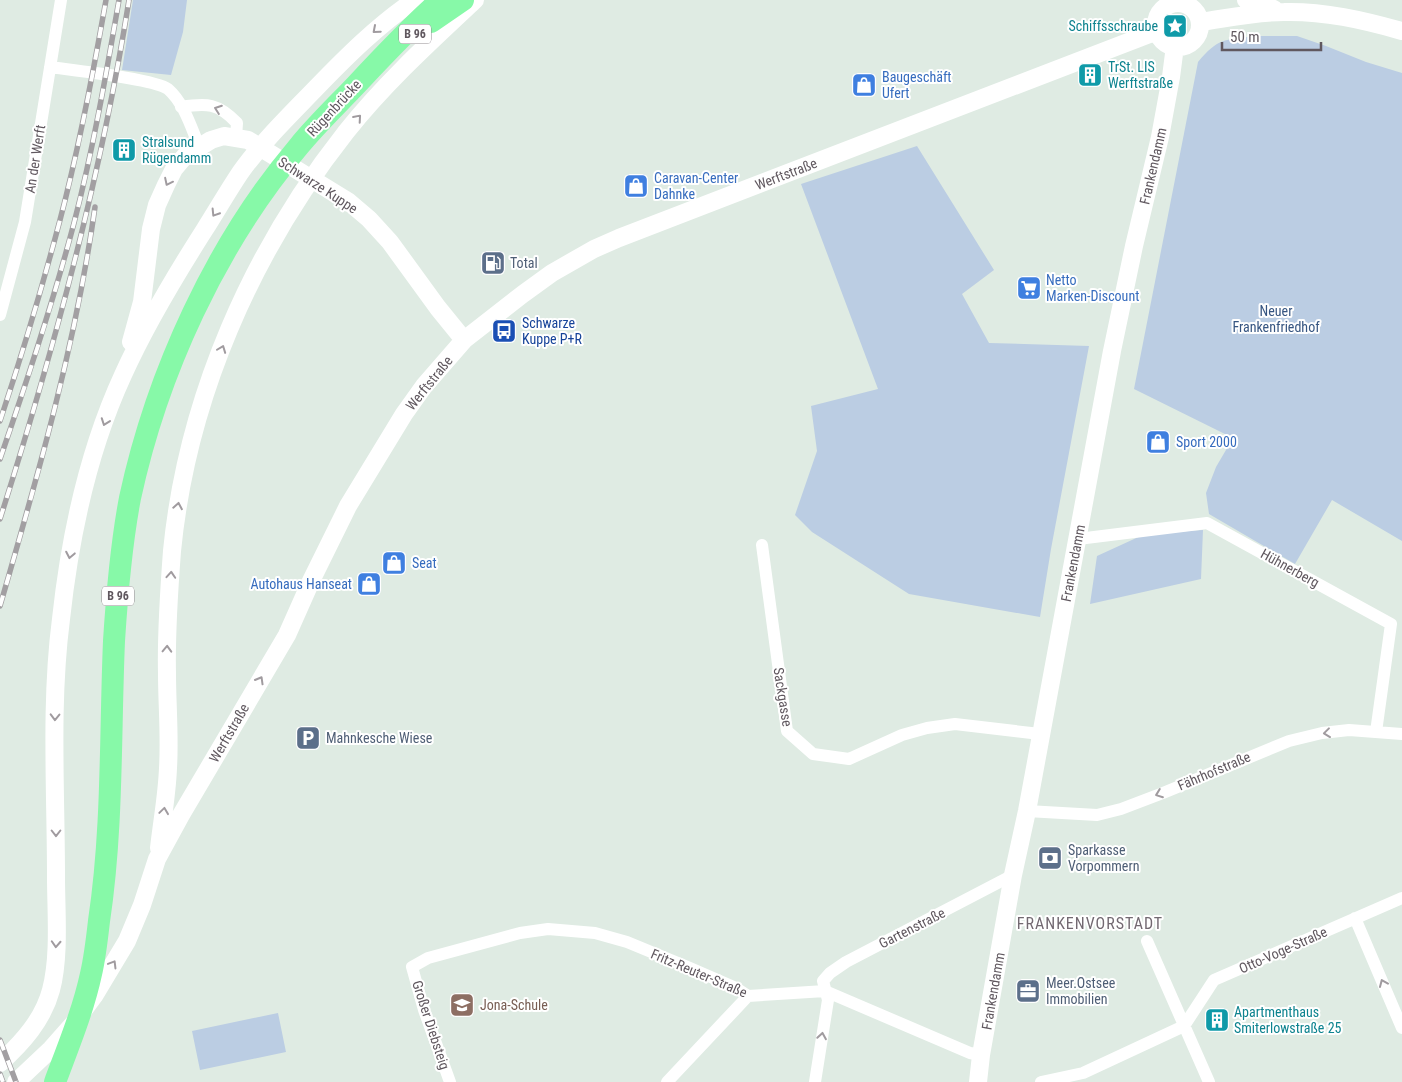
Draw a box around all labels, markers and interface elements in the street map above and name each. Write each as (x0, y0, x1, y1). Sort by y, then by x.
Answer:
place icon: Schiffsschraube (1162, 13, 1188, 39)
place label: Schiffsschraube (1069, 18, 1158, 34)
scale bar (1222, 20, 1321, 52)
one-way arrow (373, 24, 382, 33)
road number: B 96 (399, 24, 431, 44)
text: 50 m (1230, 28, 1260, 46)
place label: TrSt. LIS Werftstraße (1108, 59, 1173, 91)
building icon: TrSt. LIS Werftstraße (1077, 62, 1103, 88)
place label: Baugeschäft Ufert (882, 69, 951, 101)
shop icon: Baugeschäft Ufert (851, 72, 877, 98)
street label: Rügenbrücke (304, 76, 365, 140)
one-way arrow (214, 105, 223, 115)
one-way arrow (353, 114, 362, 123)
street label: An der Werft (22, 124, 48, 194)
street label: Frankendamm (1136, 126, 1170, 206)
place label: Stralsund Rügendamm (142, 134, 211, 166)
building icon: Stralsund Rügendamm (111, 137, 137, 163)
street label: Schwarze Kuppe (275, 154, 361, 217)
street label: Werftstraße (753, 155, 820, 193)
place label: Caravan-Center Dahnke (654, 170, 738, 202)
shop icon: Caravan-Center Dahnke (623, 173, 649, 199)
one-way arrow (163, 177, 174, 186)
one-way arrow (212, 207, 222, 216)
fuel station icon: Total (480, 250, 506, 276)
place label: Total (510, 255, 538, 271)
place label: Netto Marken-Discount (1046, 272, 1139, 304)
supermarket icon: Netto Marken-Discount (1016, 275, 1042, 301)
park label: Neuer Frankenfriedhof (1232, 303, 1320, 335)
place label: Schwarze Kuppe P+R (522, 315, 583, 347)
bus stop icon: Schwarze Kuppe P+R (491, 318, 517, 344)
one-way arrow (215, 345, 226, 354)
street label: Werftstraße (402, 352, 456, 413)
one-way arrow (101, 418, 111, 426)
shop icon: Sport 2000 (1145, 429, 1171, 455)
place label: Sport 2000 (1176, 434, 1237, 450)
one-way arrow (173, 501, 183, 510)
street label: Frankendamm (1058, 523, 1088, 603)
street label: Hühnerberg (1258, 545, 1322, 591)
shop icon: Seat (381, 550, 407, 576)
one-way arrow (65, 551, 76, 560)
place label: Seat (412, 555, 437, 571)
one-way arrow (165, 571, 176, 579)
shop icon: Autohaus Hanseat (356, 571, 382, 597)
place label: Autohaus Hanseat (250, 576, 352, 592)
road number: B 96 (102, 586, 134, 606)
one-way arrow (162, 644, 172, 652)
street label: Sackgasse (770, 666, 796, 728)
one-way arrow (254, 677, 264, 686)
street label: Werftstraße (206, 700, 252, 765)
one-way arrow (50, 714, 60, 721)
parking icon: Mahnkesche Wiese (295, 725, 321, 751)
one-way arrow (1323, 727, 1331, 738)
place label: Mahnkesche Wiese (326, 730, 433, 746)
street label: Fährhofstraße (1175, 748, 1253, 794)
one-way arrow (1155, 788, 1164, 798)
one-way arrow (158, 807, 169, 815)
one-way arrow (51, 830, 61, 837)
place label: Sparkasse Vorpommern (1068, 842, 1139, 874)
bank icon: Sparkasse Vorpommern (1037, 845, 1063, 871)
street label: Gartenstraße (876, 904, 948, 952)
district label: FRANKENVORSTADT (1017, 914, 1163, 933)
street label: Otto-Voge-Straße (1237, 923, 1330, 977)
one-way arrow (51, 940, 61, 948)
street label: Fritz-Reuter-Straße (648, 946, 750, 1001)
street label: Frankendamm (978, 951, 1008, 1031)
one-way arrow (107, 960, 117, 969)
place label: Meer.Ostsee Immobilien (1046, 975, 1116, 1007)
street label: Großer Diebsteig (409, 978, 453, 1072)
office icon: Meer.Ostsee Immobilien (1015, 978, 1041, 1004)
one-way arrow (1378, 979, 1389, 988)
school or university icon: Jona-Schule (449, 992, 475, 1018)
place label: Jona-Schule (480, 997, 548, 1013)
place label: Apartmenthaus Smiterlowstraße 25 (1234, 1004, 1342, 1036)
building icon: Apartmenthaus Smiterlowstraße 25 (1204, 1007, 1230, 1033)
one-way arrow (817, 1032, 827, 1040)

